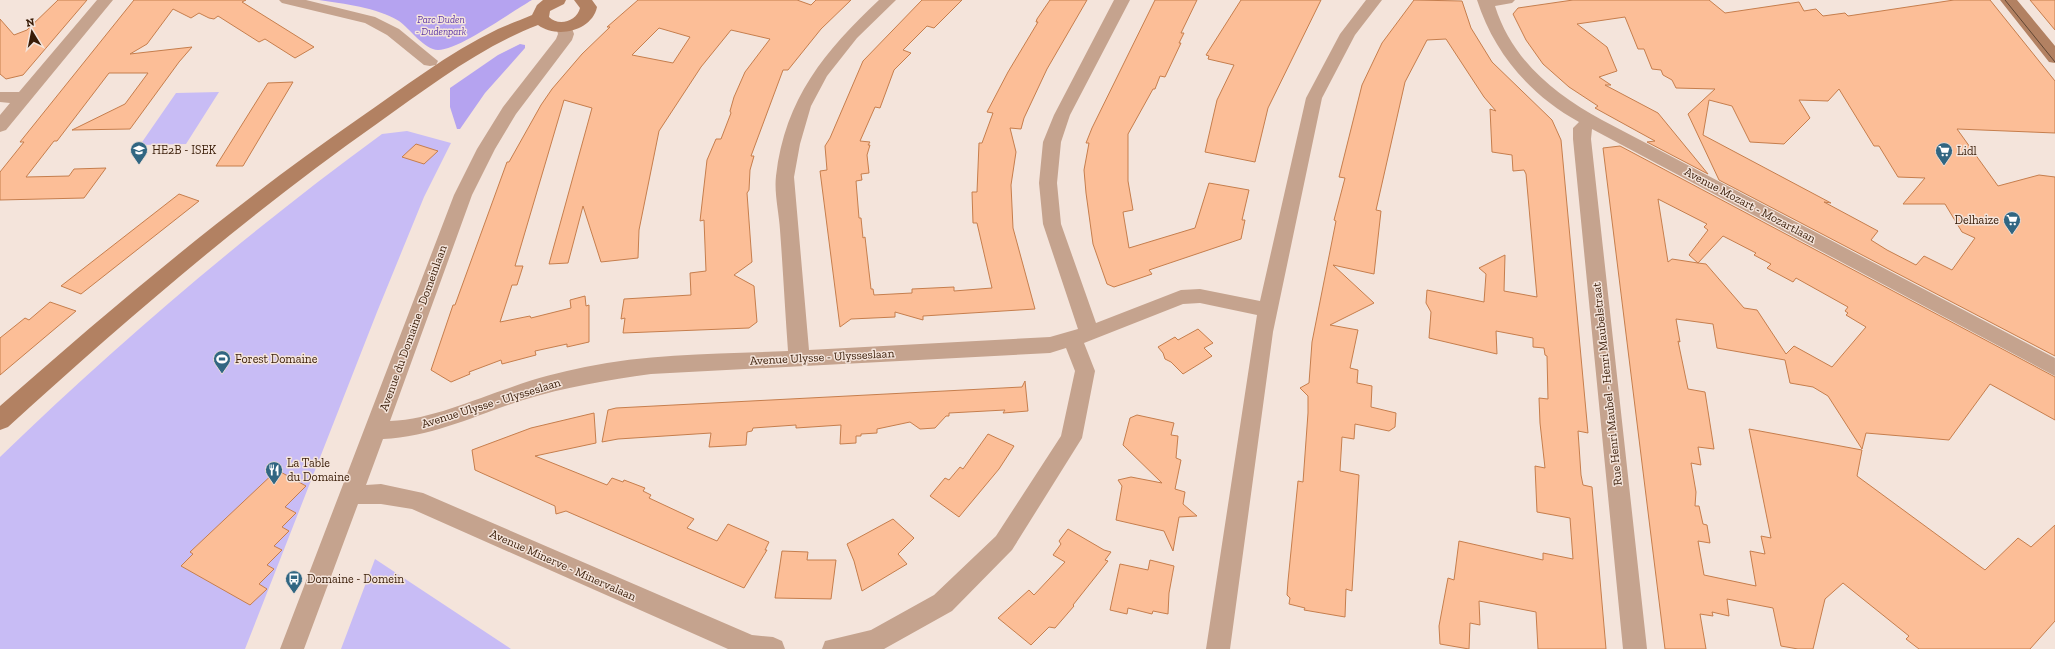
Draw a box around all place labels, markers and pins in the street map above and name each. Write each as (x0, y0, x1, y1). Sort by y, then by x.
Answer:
school or university icon: HE2B - ISEK (129, 140, 149, 165)
supermarket icon: Lidl (1934, 141, 1954, 166)
place label: HE2B - ISEK (152, 143, 216, 157)
place label: Lidl (1957, 144, 1977, 158)
supermarket icon: Delhaize (2002, 210, 2022, 235)
place label: Delhaize (1955, 213, 1999, 227)
sports icon: Forest Domaine (212, 349, 232, 374)
place label: Forest Domaine (235, 352, 318, 366)
place label: La Table du Domaine (287, 456, 350, 484)
restaurant icon: La Table du Domaine (264, 460, 284, 485)
bus stop icon: Domaine - Domein (284, 569, 304, 594)
place label: Domaine - Domein (307, 572, 404, 586)

